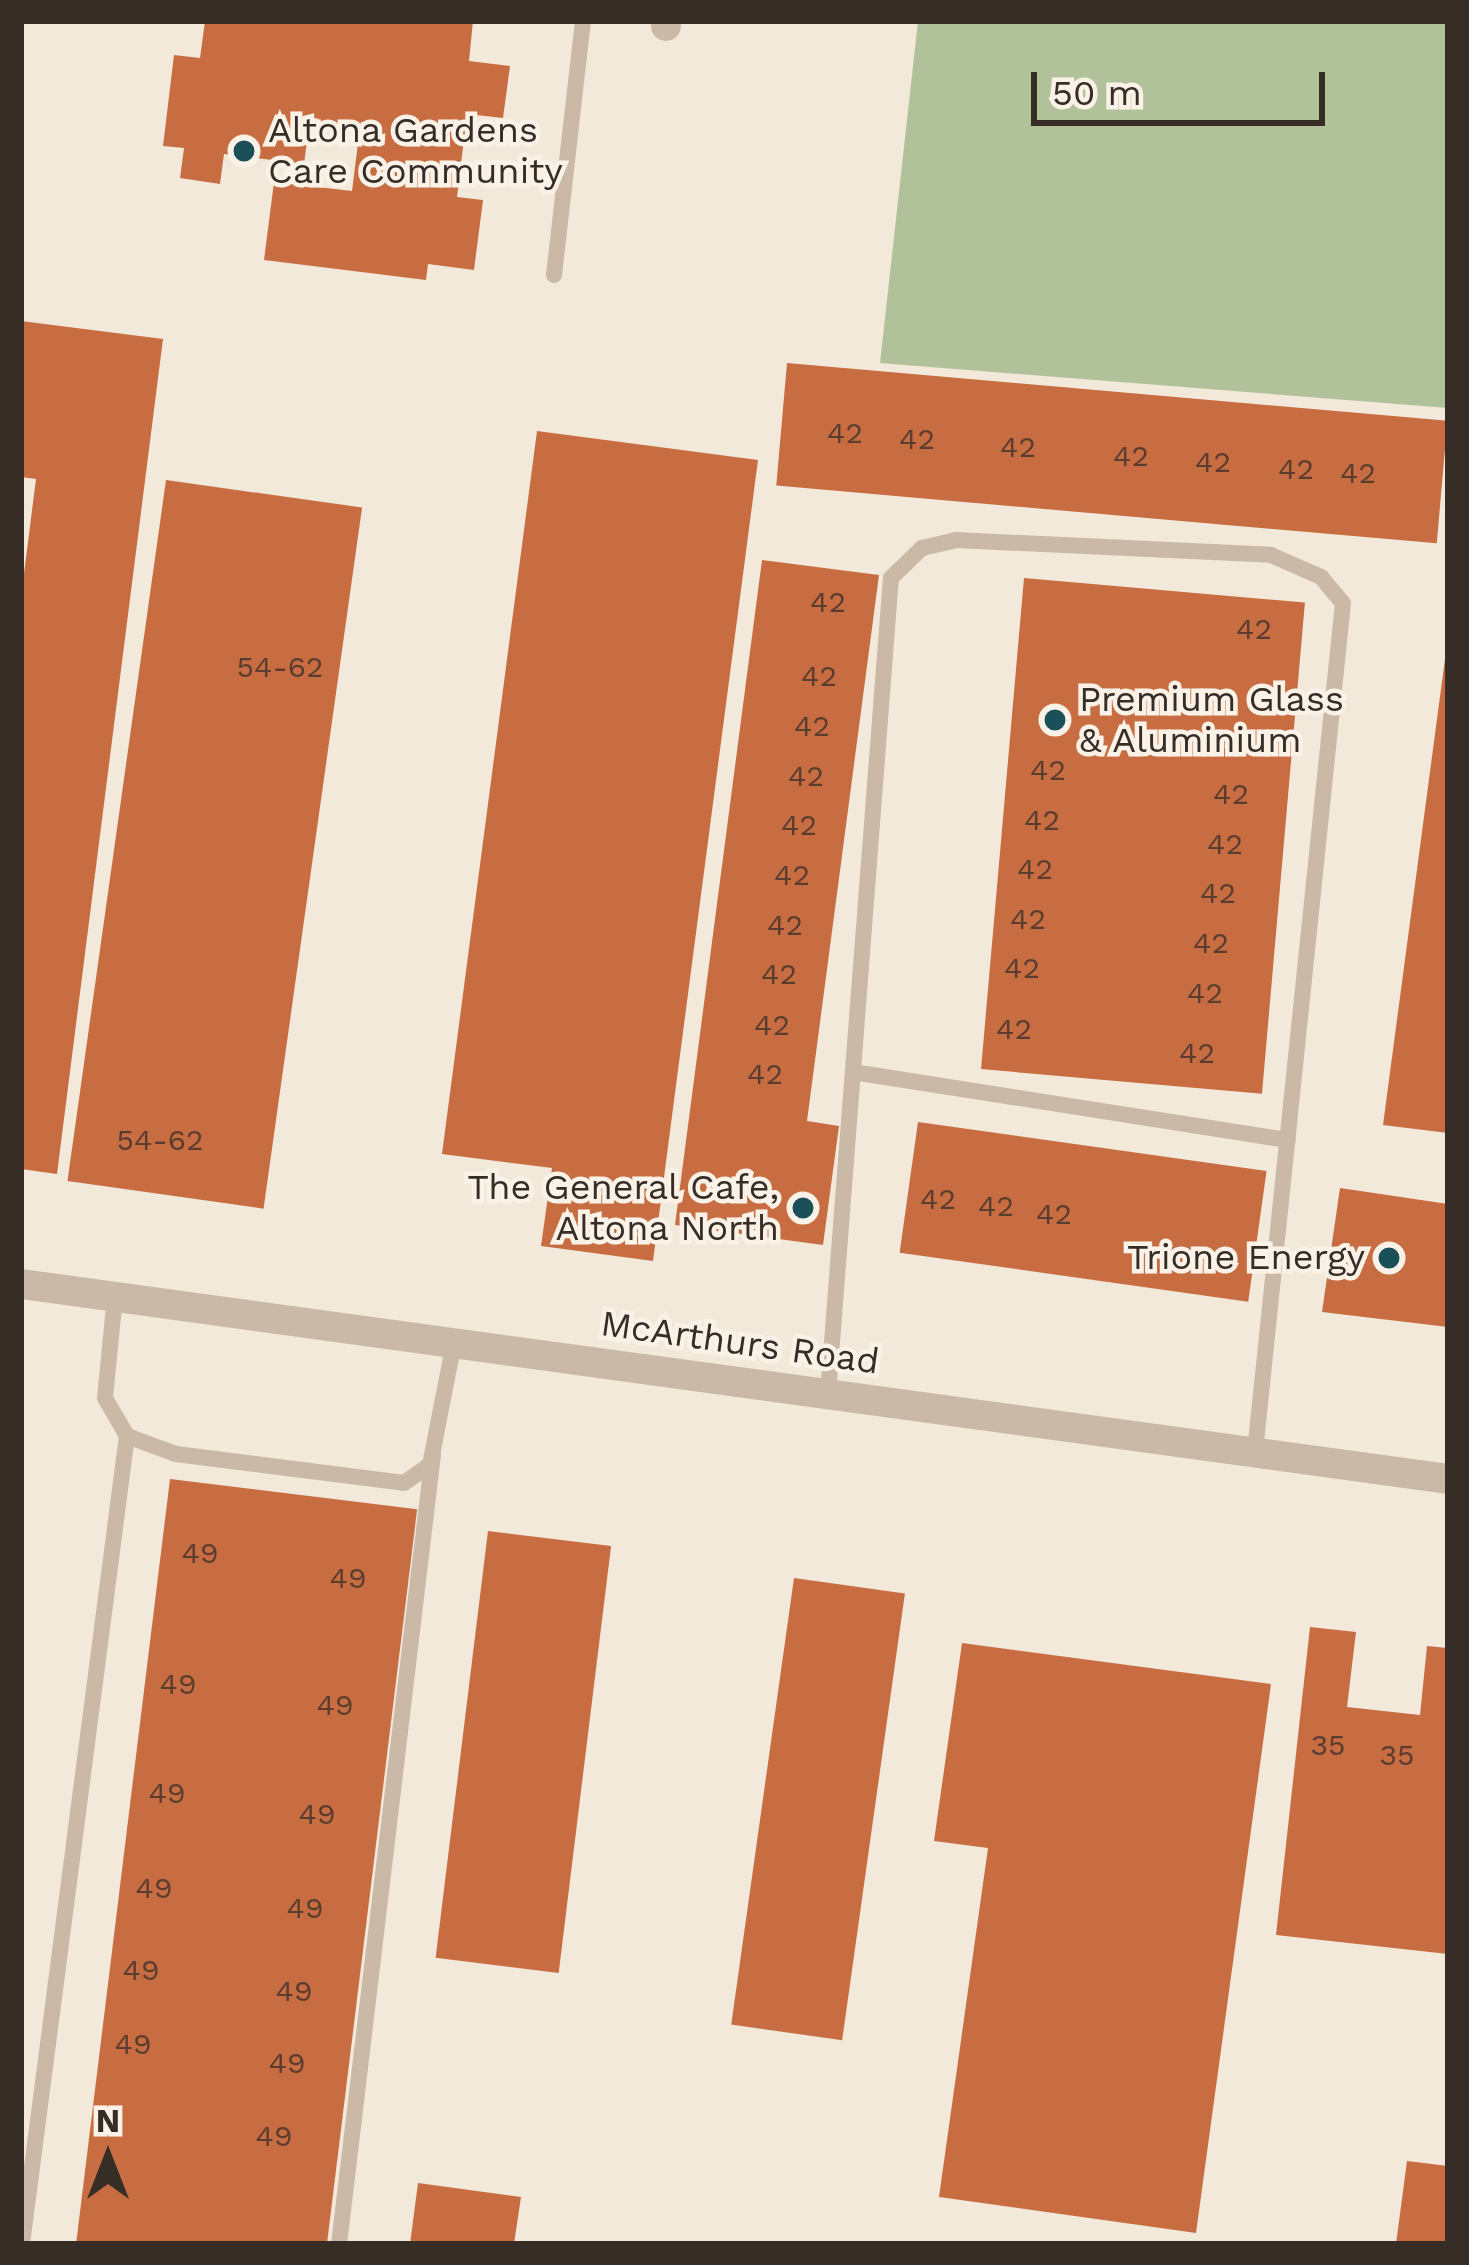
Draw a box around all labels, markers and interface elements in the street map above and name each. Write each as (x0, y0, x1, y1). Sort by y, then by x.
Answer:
scale bar (1037, 48, 1331, 122)
text: 50 m (1052, 72, 1142, 114)
place label: Altona Gardens Care Community (268, 108, 563, 193)
marker: Altona Gardens Care Community (231, 138, 257, 164)
house number: 42 (827, 415, 863, 451)
house number: 42 (899, 421, 935, 457)
house number: 42 (1000, 429, 1036, 465)
house number: 42 (1113, 438, 1149, 474)
house number: 42 (1195, 444, 1231, 480)
house number: 42 (1278, 451, 1314, 487)
house number: 42 (1340, 455, 1376, 491)
house number: 42 (810, 584, 846, 620)
house number: 42 (1236, 611, 1272, 647)
house number: 54-62 (237, 649, 323, 685)
house number: 42 (801, 658, 837, 694)
place label: Premium Glass & Aluminium (1079, 677, 1344, 762)
marker: Premium Glass & Aluminium (1042, 707, 1068, 733)
house number: 42 (794, 708, 830, 744)
house number: 42 (1030, 752, 1066, 788)
house number: 42 (788, 758, 824, 794)
house number: 42 (1213, 776, 1249, 812)
house number: 42 (1024, 802, 1060, 838)
house number: 42 (781, 807, 817, 843)
house number: 42 (1207, 826, 1243, 862)
house number: 42 (1017, 851, 1053, 887)
house number: 42 (774, 857, 810, 893)
house number: 42 (1200, 875, 1236, 911)
house number: 42 (1010, 901, 1046, 937)
house number: 42 (767, 907, 803, 943)
house number: 42 (1193, 925, 1229, 961)
house number: 42 (1004, 950, 1040, 986)
house number: 42 (761, 956, 797, 992)
house number: 42 (1187, 975, 1223, 1011)
house number: 42 (754, 1007, 790, 1043)
house number: 42 (996, 1011, 1032, 1047)
house number: 42 (1179, 1035, 1215, 1071)
house number: 42 (747, 1056, 783, 1092)
house number: 54-62 (117, 1122, 203, 1158)
place label: The General Cafe, Altona North (466, 1165, 779, 1250)
house number: 42 (920, 1181, 956, 1217)
house number: 42 (978, 1188, 1014, 1224)
marker: The General Cafe, Altona North (790, 1195, 816, 1221)
house number: 42 (1036, 1196, 1072, 1232)
place label: Trione Energy (1127, 1236, 1365, 1280)
marker: Trione Energy (1376, 1245, 1402, 1271)
street label: McArthurs Road (598, 1302, 882, 1384)
house number: 49 (182, 1535, 218, 1571)
house number: 49 (330, 1560, 366, 1596)
house number: 49 (160, 1666, 196, 1702)
house number: 49 (317, 1687, 353, 1723)
house number: 35 (1311, 1727, 1345, 1763)
house number: 35 (1380, 1737, 1414, 1773)
house number: 49 (149, 1775, 185, 1811)
house number: 49 (299, 1796, 335, 1832)
house number: 49 (136, 1870, 172, 1906)
house number: 49 (287, 1890, 323, 1926)
house number: 49 (123, 1952, 159, 1988)
house number: 49 (276, 1973, 312, 2009)
house number: 49 (115, 2026, 151, 2062)
house number: 49 (269, 2045, 305, 2081)
north arrow (48, 2097, 168, 2217)
text: N (96, 2101, 120, 2140)
house number: 49 (256, 2118, 292, 2154)

